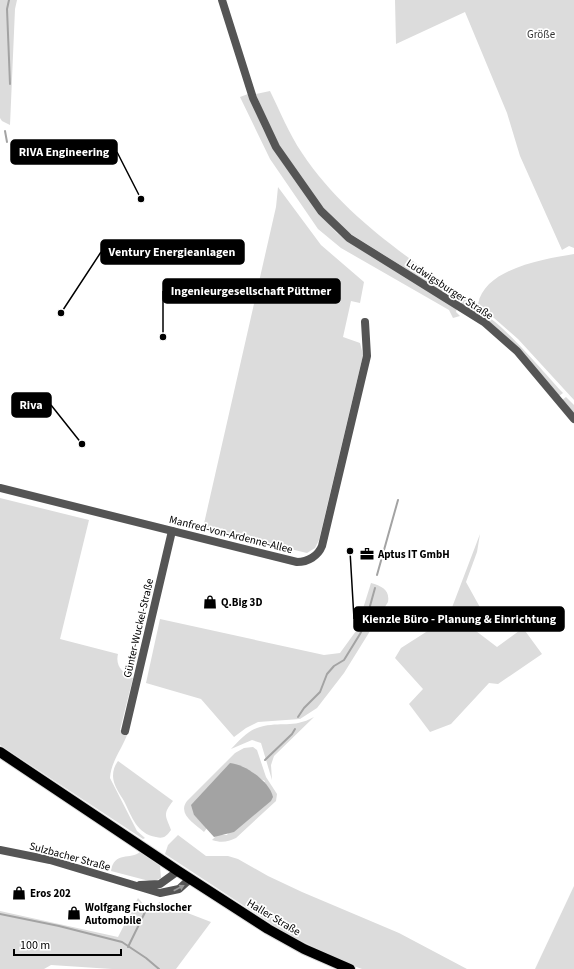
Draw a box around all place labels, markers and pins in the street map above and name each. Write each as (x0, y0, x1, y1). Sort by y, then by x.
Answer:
callout: RIVA Engineering (11, 140, 117, 164)
callout: Ventury Energieanlagen (101, 240, 244, 264)
callout: Ingenieurgesellschaft Püttmer (163, 279, 340, 303)
callout: Riva (12, 393, 51, 417)
office icon: Aptus IT GmbH (359, 546, 375, 562)
place label: Aptus IT GmbH (377, 547, 450, 562)
shop icon: Q.Big 3D (202, 594, 218, 610)
place label: Q.Big 3D (221, 595, 262, 610)
callout: Kienzle Büro - Planung & Einrichtung (354, 607, 564, 631)
shop icon: Eros 202 (11, 885, 27, 901)
place label: Eros 202 (30, 886, 71, 901)
place label: Wolfgang Fuchslocher Automobile (84, 900, 192, 928)
shop icon: Wolfgang Fuchslocher Automobile (66, 905, 82, 921)

